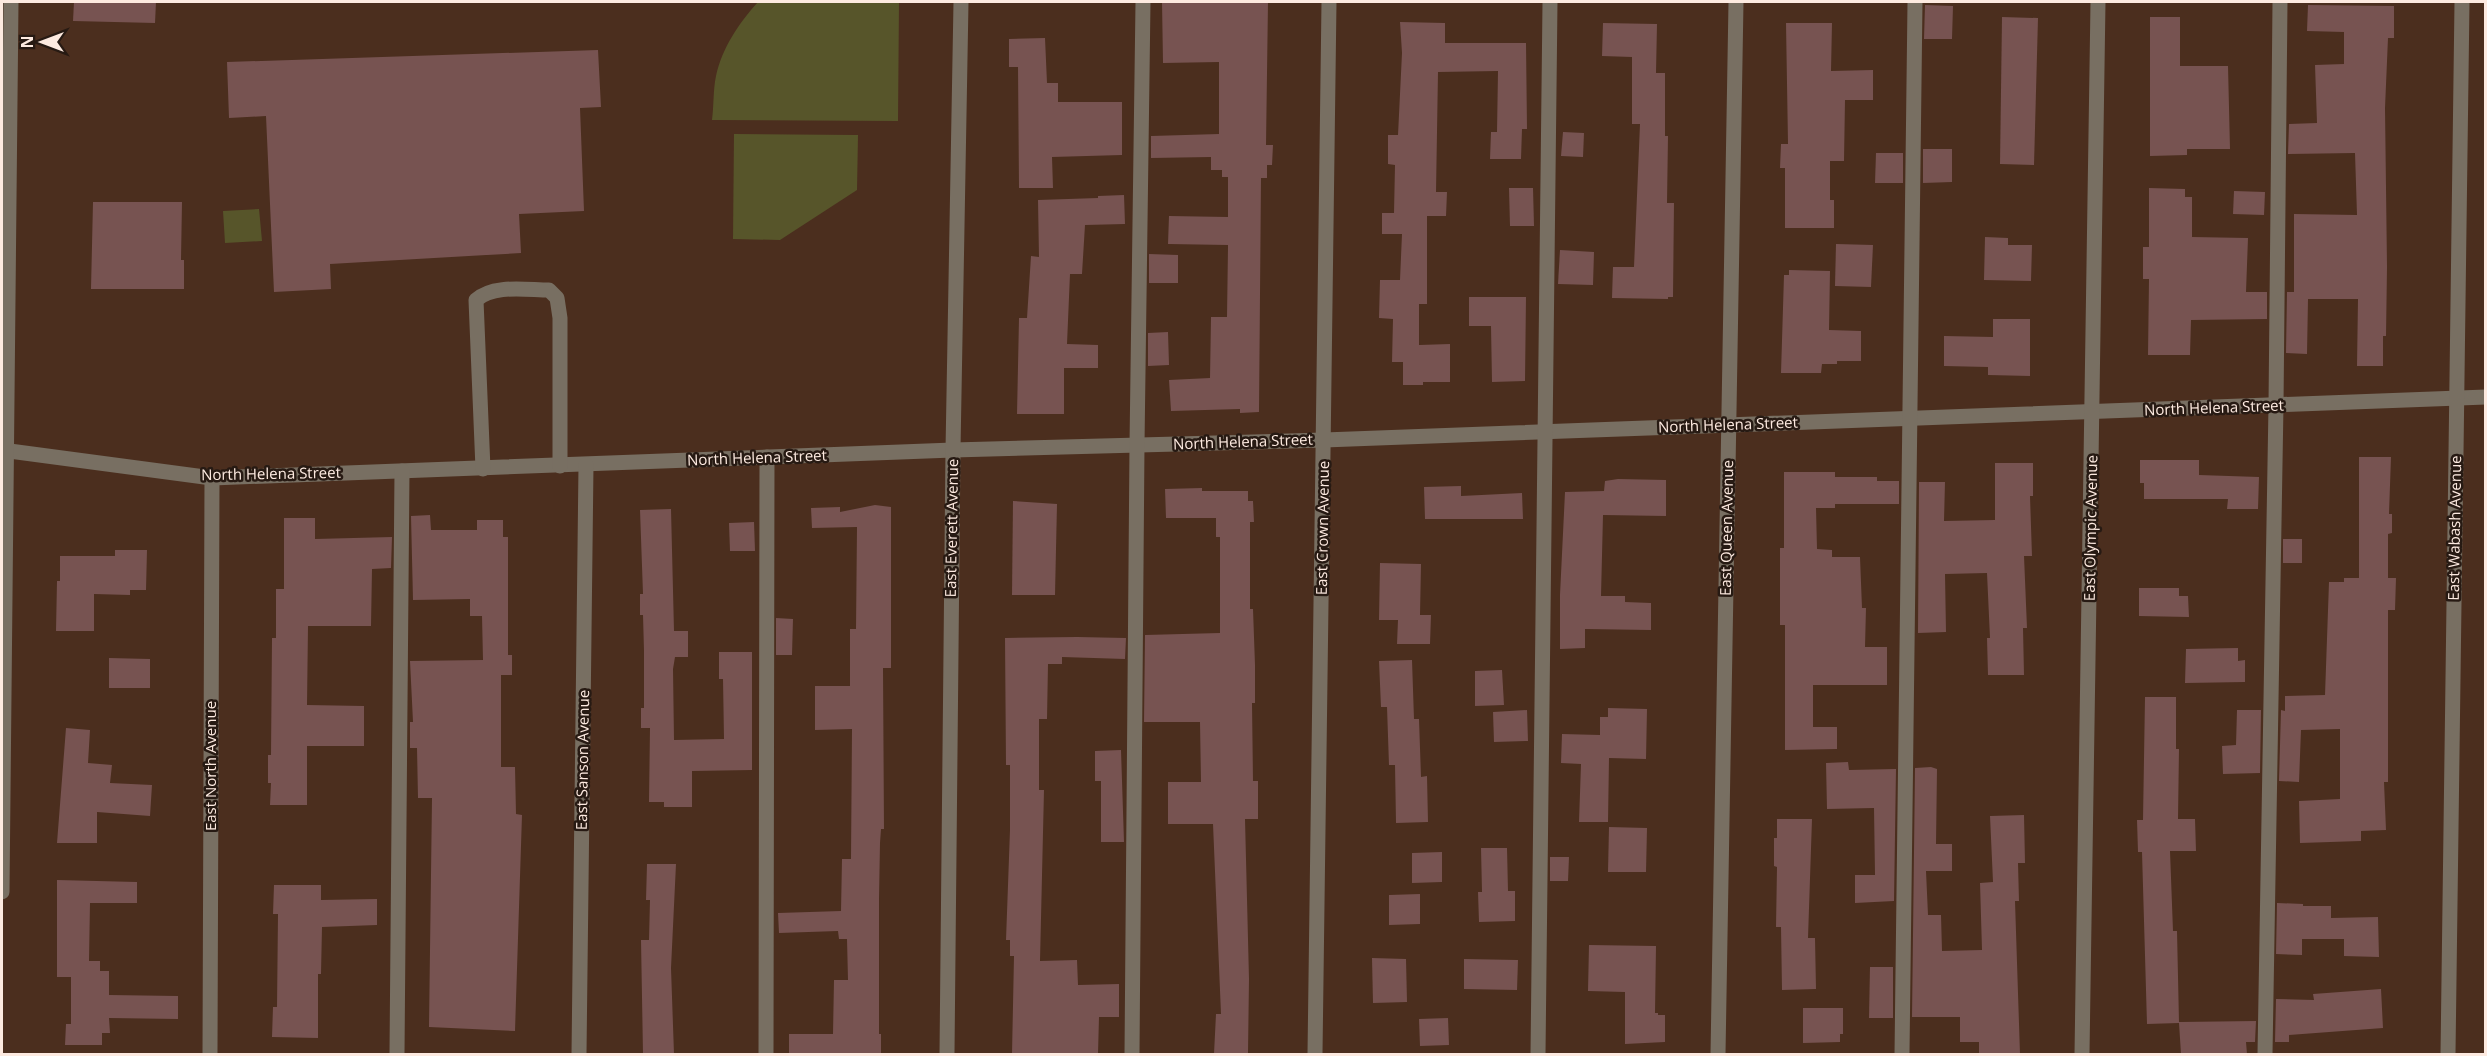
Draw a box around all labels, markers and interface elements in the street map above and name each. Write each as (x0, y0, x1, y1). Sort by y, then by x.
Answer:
north arrow (12, 12, 72, 72)
text: N (16, 35, 38, 49)
street label: North Helena Street (2144, 395, 2284, 419)
street label: North Helena Street (1658, 412, 1798, 436)
street label: North Helena Street (1173, 429, 1313, 453)
street label: North Helena Street (687, 445, 827, 469)
street label: East Olympic Avenue (2079, 455, 2101, 601)
street label: East Wabash Avenue (2443, 455, 2465, 601)
street label: East Everett Avenue (940, 458, 962, 597)
street label: East Queen Avenue (1715, 460, 1737, 596)
street label: East Crown Avenue (1311, 461, 1333, 595)
street label: North Helena Street (201, 462, 341, 484)
street label: East Sanson Avenue (571, 690, 593, 830)
street label: East North Avenue (200, 701, 220, 831)

